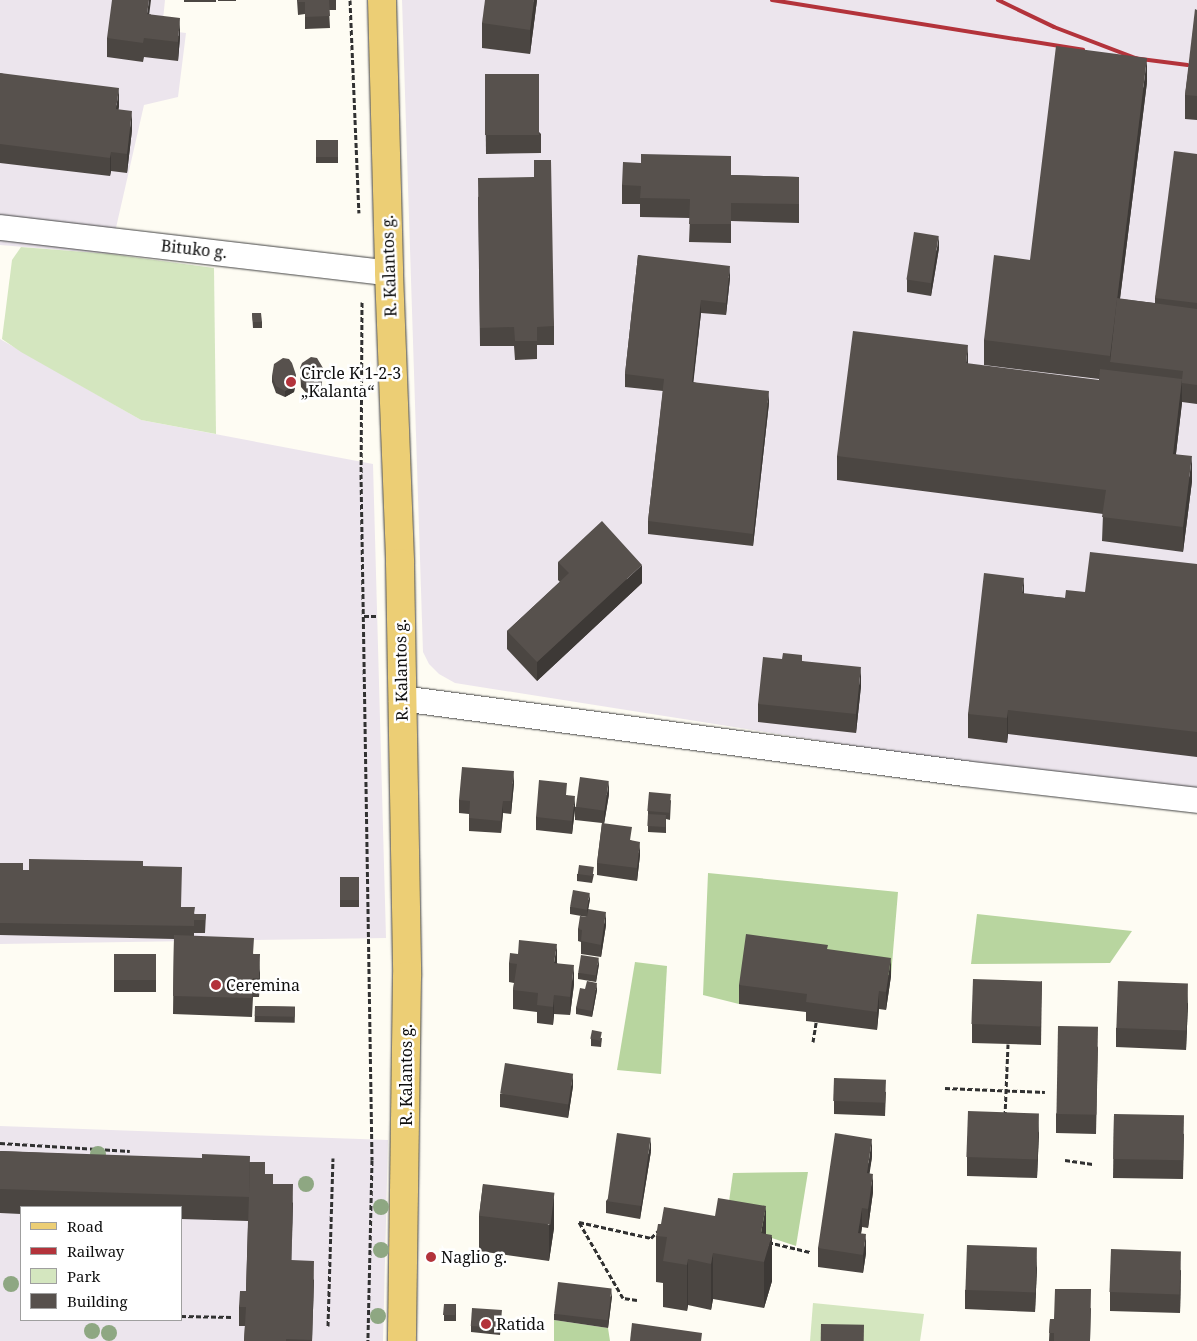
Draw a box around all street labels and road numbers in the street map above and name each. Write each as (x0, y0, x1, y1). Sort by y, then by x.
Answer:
street label: R. Kalantos g. (378, 215, 400, 317)
street label: Bituko g. (160, 236, 228, 262)
street label: R. Kalantos g. (391, 619, 411, 721)
street label: R. Kalantos g. (396, 1024, 416, 1126)

